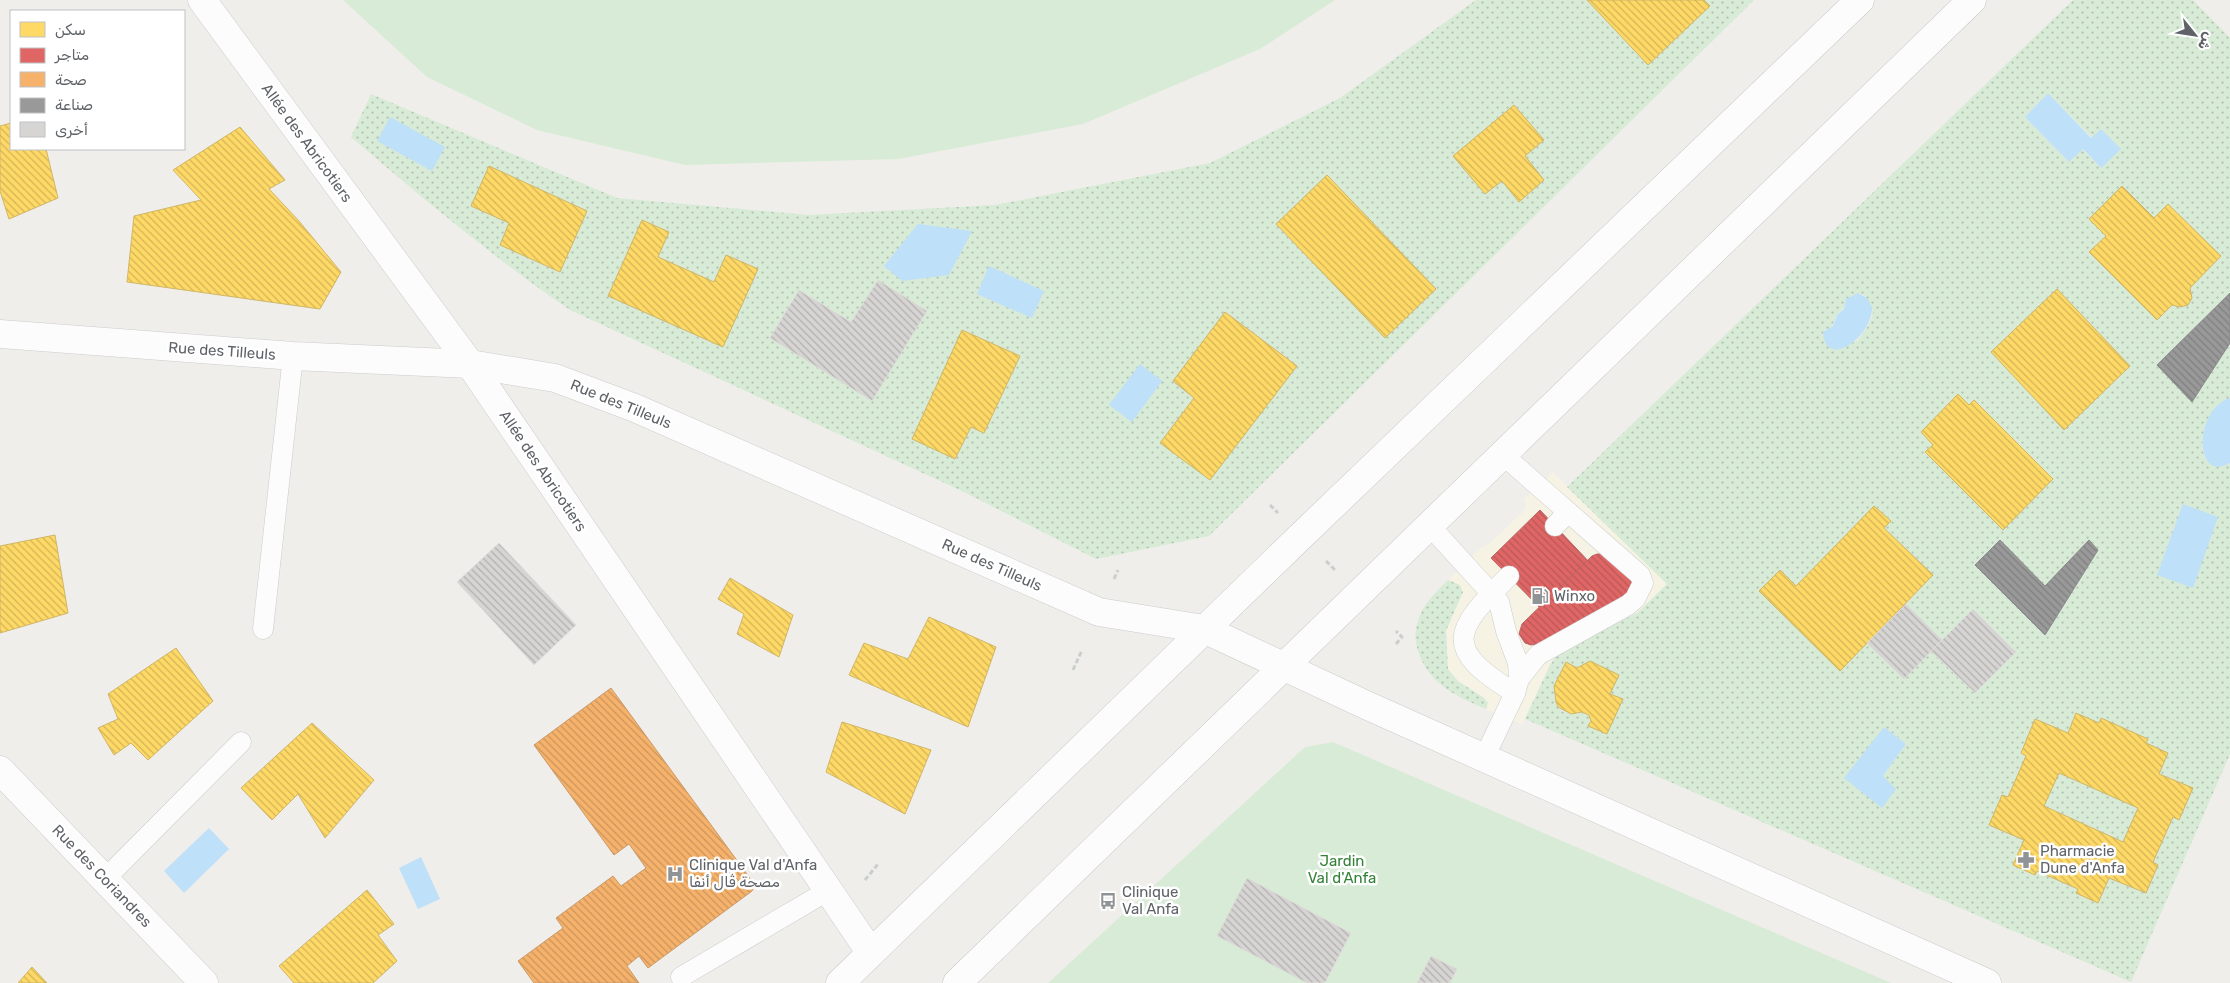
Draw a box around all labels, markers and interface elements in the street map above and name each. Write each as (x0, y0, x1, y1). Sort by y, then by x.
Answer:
legend (10, 10, 185, 150)
north arrow (2170, 10, 2220, 60)
text: سكن (55, 21, 86, 39)
text: ش (2194, 29, 2218, 53)
text: متاجر (54, 46, 89, 64)
text: صحة (55, 71, 87, 89)
street label: Allée des Abricotiers (258, 80, 356, 206)
text: صناعة (55, 96, 93, 114)
text: أخرى (55, 121, 88, 139)
street label: Rue des Tilleuls (168, 338, 277, 364)
street label: Rue des Tilleuls (568, 376, 675, 433)
street label: Allée des Abricotiers (496, 407, 590, 535)
street label: Rue des Tilleuls (939, 535, 1045, 595)
fuel station icon: Winxo (1530, 586, 1550, 606)
place label: Winxo (1554, 587, 1595, 605)
street label: Rue des Coriandres (48, 821, 156, 931)
place label: Pharmacie Dune d'Anfa (2040, 842, 2125, 877)
pharmacy icon: Pharmacie Dune d'Anfa (2016, 850, 2036, 870)
park label: Jardin Val d'Anfa (1308, 852, 1376, 887)
place label: Clinique Val d'Anfa مصحة ڤال أنفا (689, 856, 817, 891)
hospital icon: Clinique Val d'Anfa مصحة ڤال أنفا (665, 864, 685, 884)
place label: Clinique Val Anfa (1122, 883, 1179, 918)
bus stop icon: Clinique Val Anfa (1098, 891, 1118, 911)

